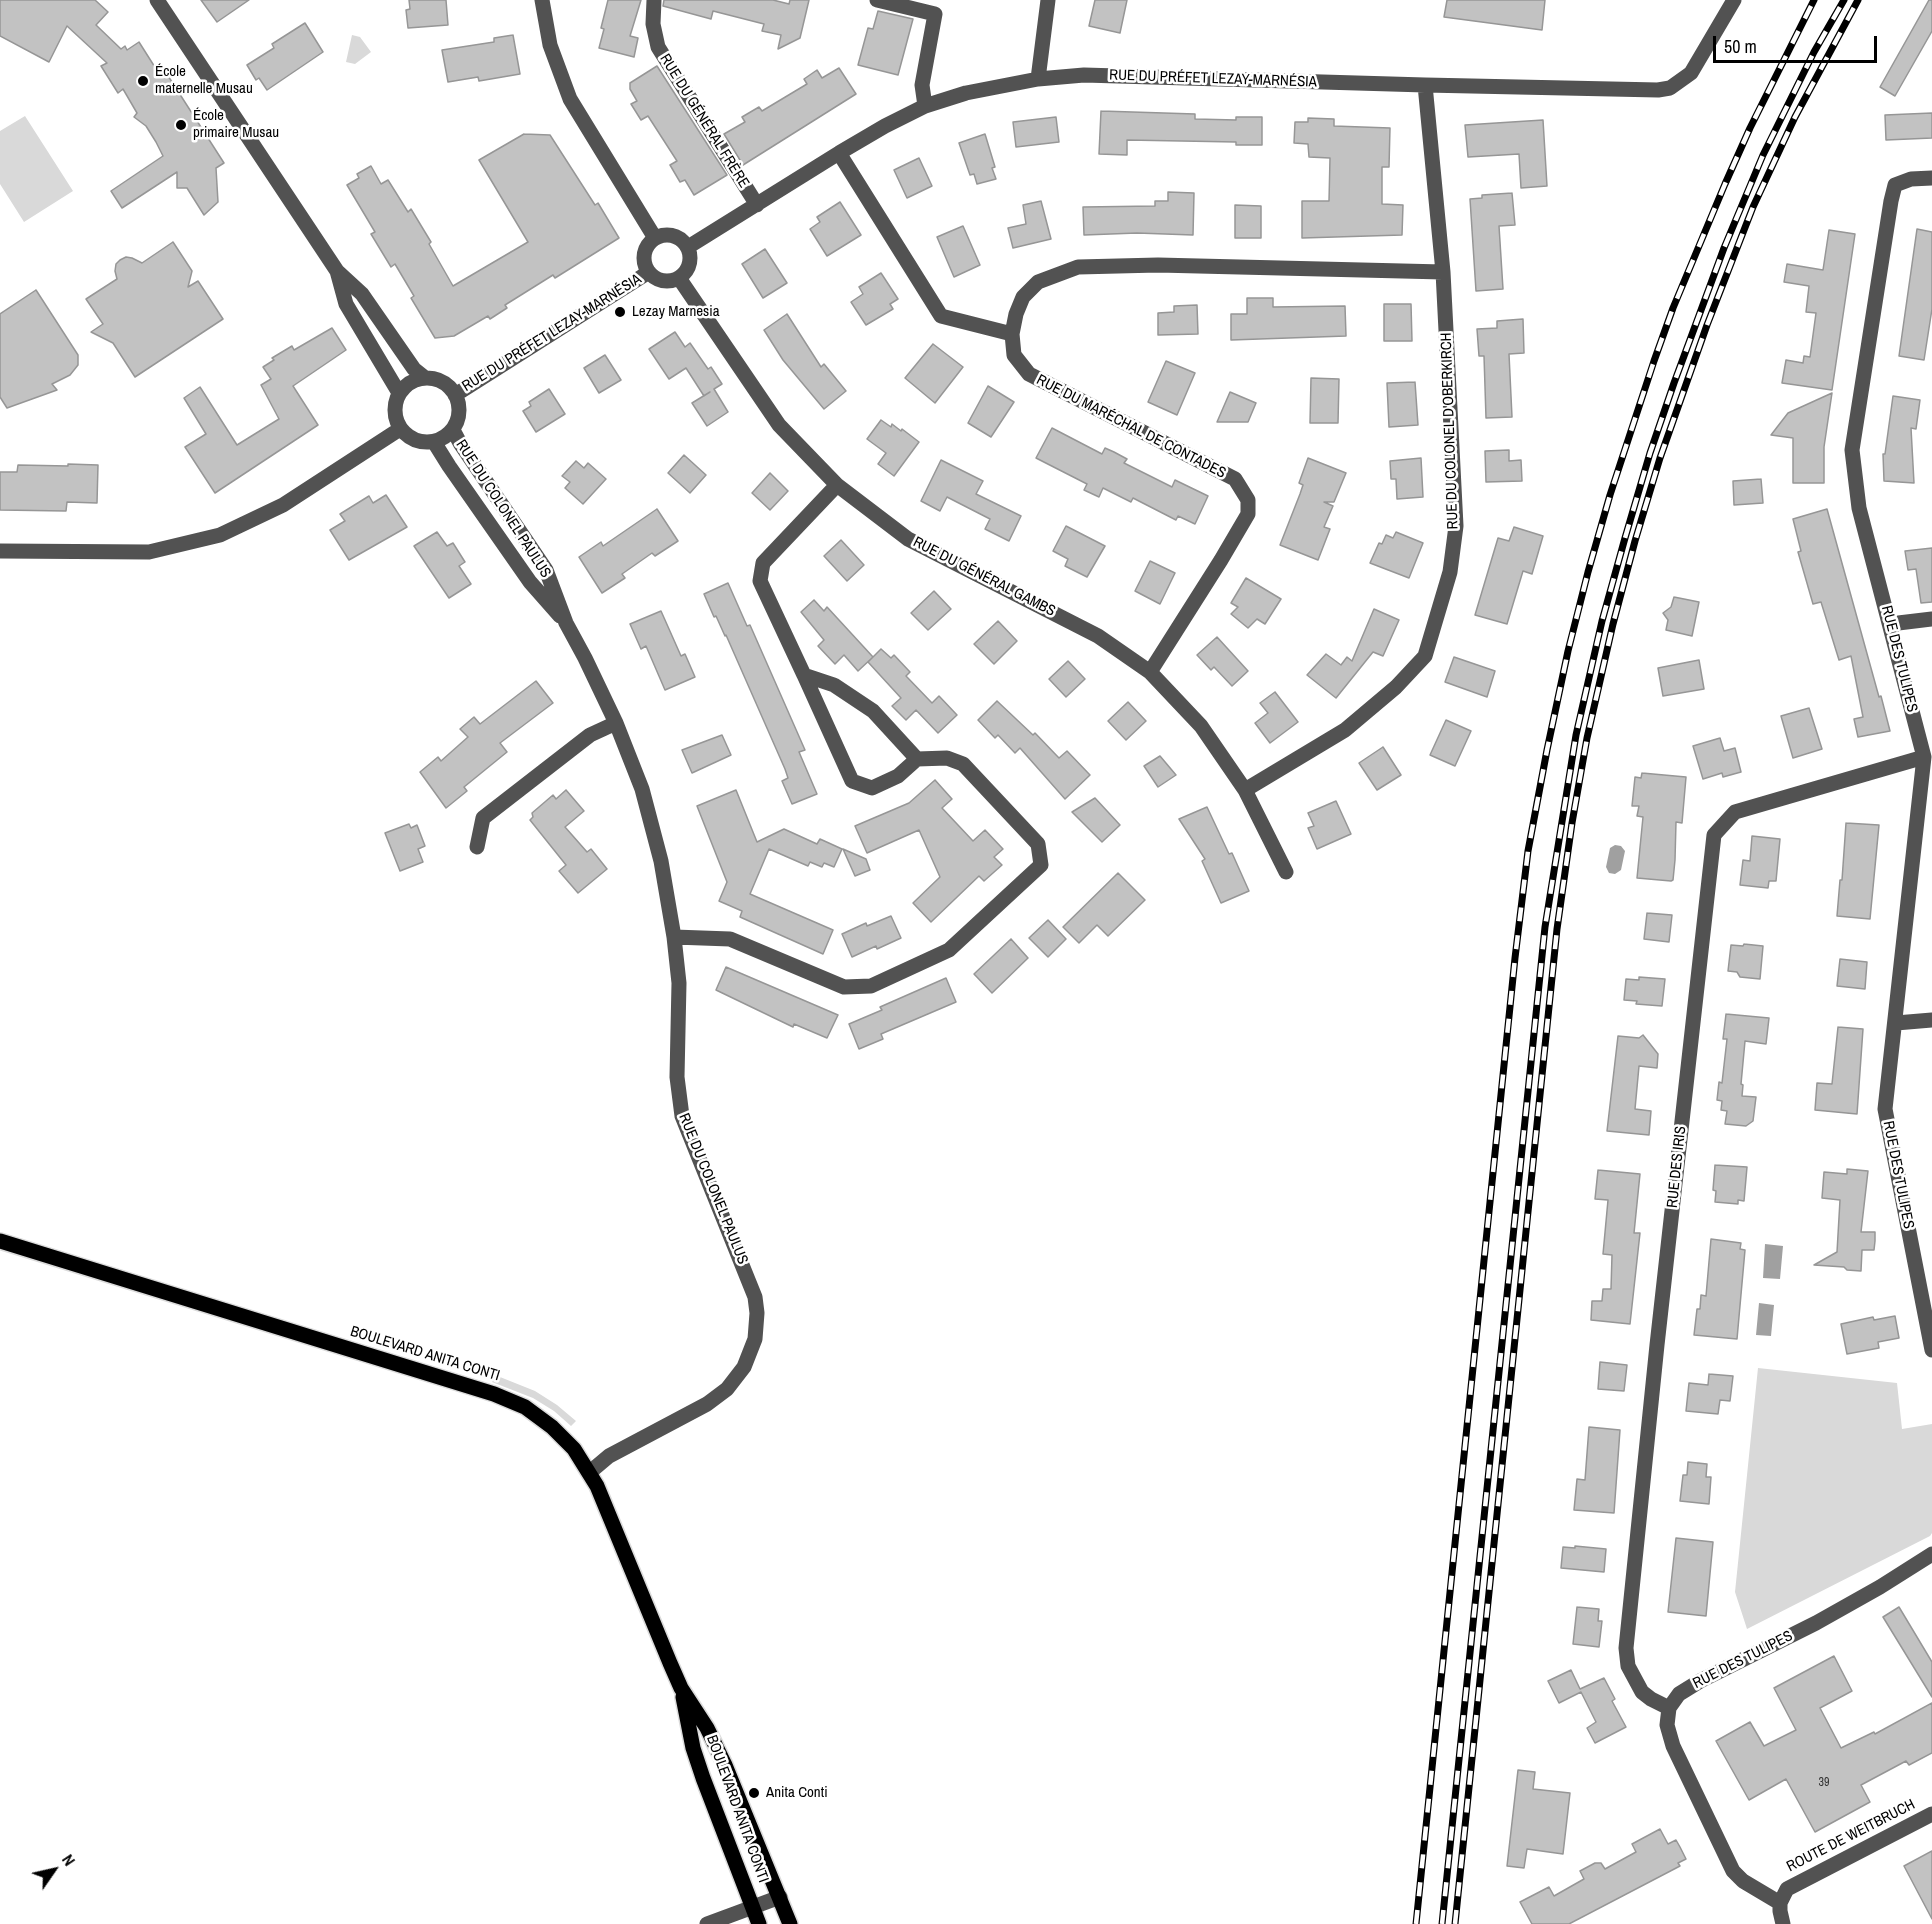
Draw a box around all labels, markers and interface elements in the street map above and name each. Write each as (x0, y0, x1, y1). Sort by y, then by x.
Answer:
scale bar (1716, 24, 1880, 62)
text: 50 m (1724, 34, 1757, 59)
street label: RUE DU GÉNÉRAL FRÈRE (655, 51, 753, 191)
place label: École maternelle Musau (155, 63, 253, 98)
street label: RUE DU PRÉFET LEZAY-MARNÉSIA (1109, 66, 1317, 92)
marker: École maternelle Musau (136, 74, 150, 88)
place label: École primaire Musau (193, 107, 279, 142)
marker: École primaire Musau (174, 118, 188, 132)
street label: RUE DU PRÉFET LEZAY-MARNÉSIA (459, 270, 645, 396)
place label: Lezay Marnesia (632, 303, 720, 321)
marker: Lezay Marnesia (613, 305, 627, 319)
street label: RUE DU COLONEL D'OBERKIRCH (1438, 332, 1462, 530)
street label: RUE DU MARÉCHAL DE CONTADES (1033, 371, 1229, 483)
street label: RUE DU COLONEL PAULUS (452, 437, 554, 581)
street label: RUE DU GÉNÉRAL GAMBS (910, 533, 1058, 621)
street label: RUE DES TULIPES (1877, 604, 1921, 714)
street label: RUE DU COLONEL PAULUS (674, 1111, 752, 1267)
street label: RUE DES TULIPES (1879, 1120, 1917, 1230)
street label: RUE DES IRIS (1664, 1125, 1690, 1209)
street label: BOULEVARD ANITA CONTI (348, 1323, 502, 1385)
street label: RUE DES TULIPES (1690, 1627, 1796, 1693)
street label: BOULEVARD ANITA CONTI (702, 1733, 772, 1885)
house number: 39 (1819, 1776, 1829, 1790)
place label: Anita Conti (766, 1784, 828, 1802)
marker: Anita Conti (747, 1786, 761, 1800)
street label: ROUTE DE WEITBRUCH (1784, 1796, 1918, 1876)
north arrow (24, 1840, 84, 1900)
text: N (57, 1850, 81, 1870)

